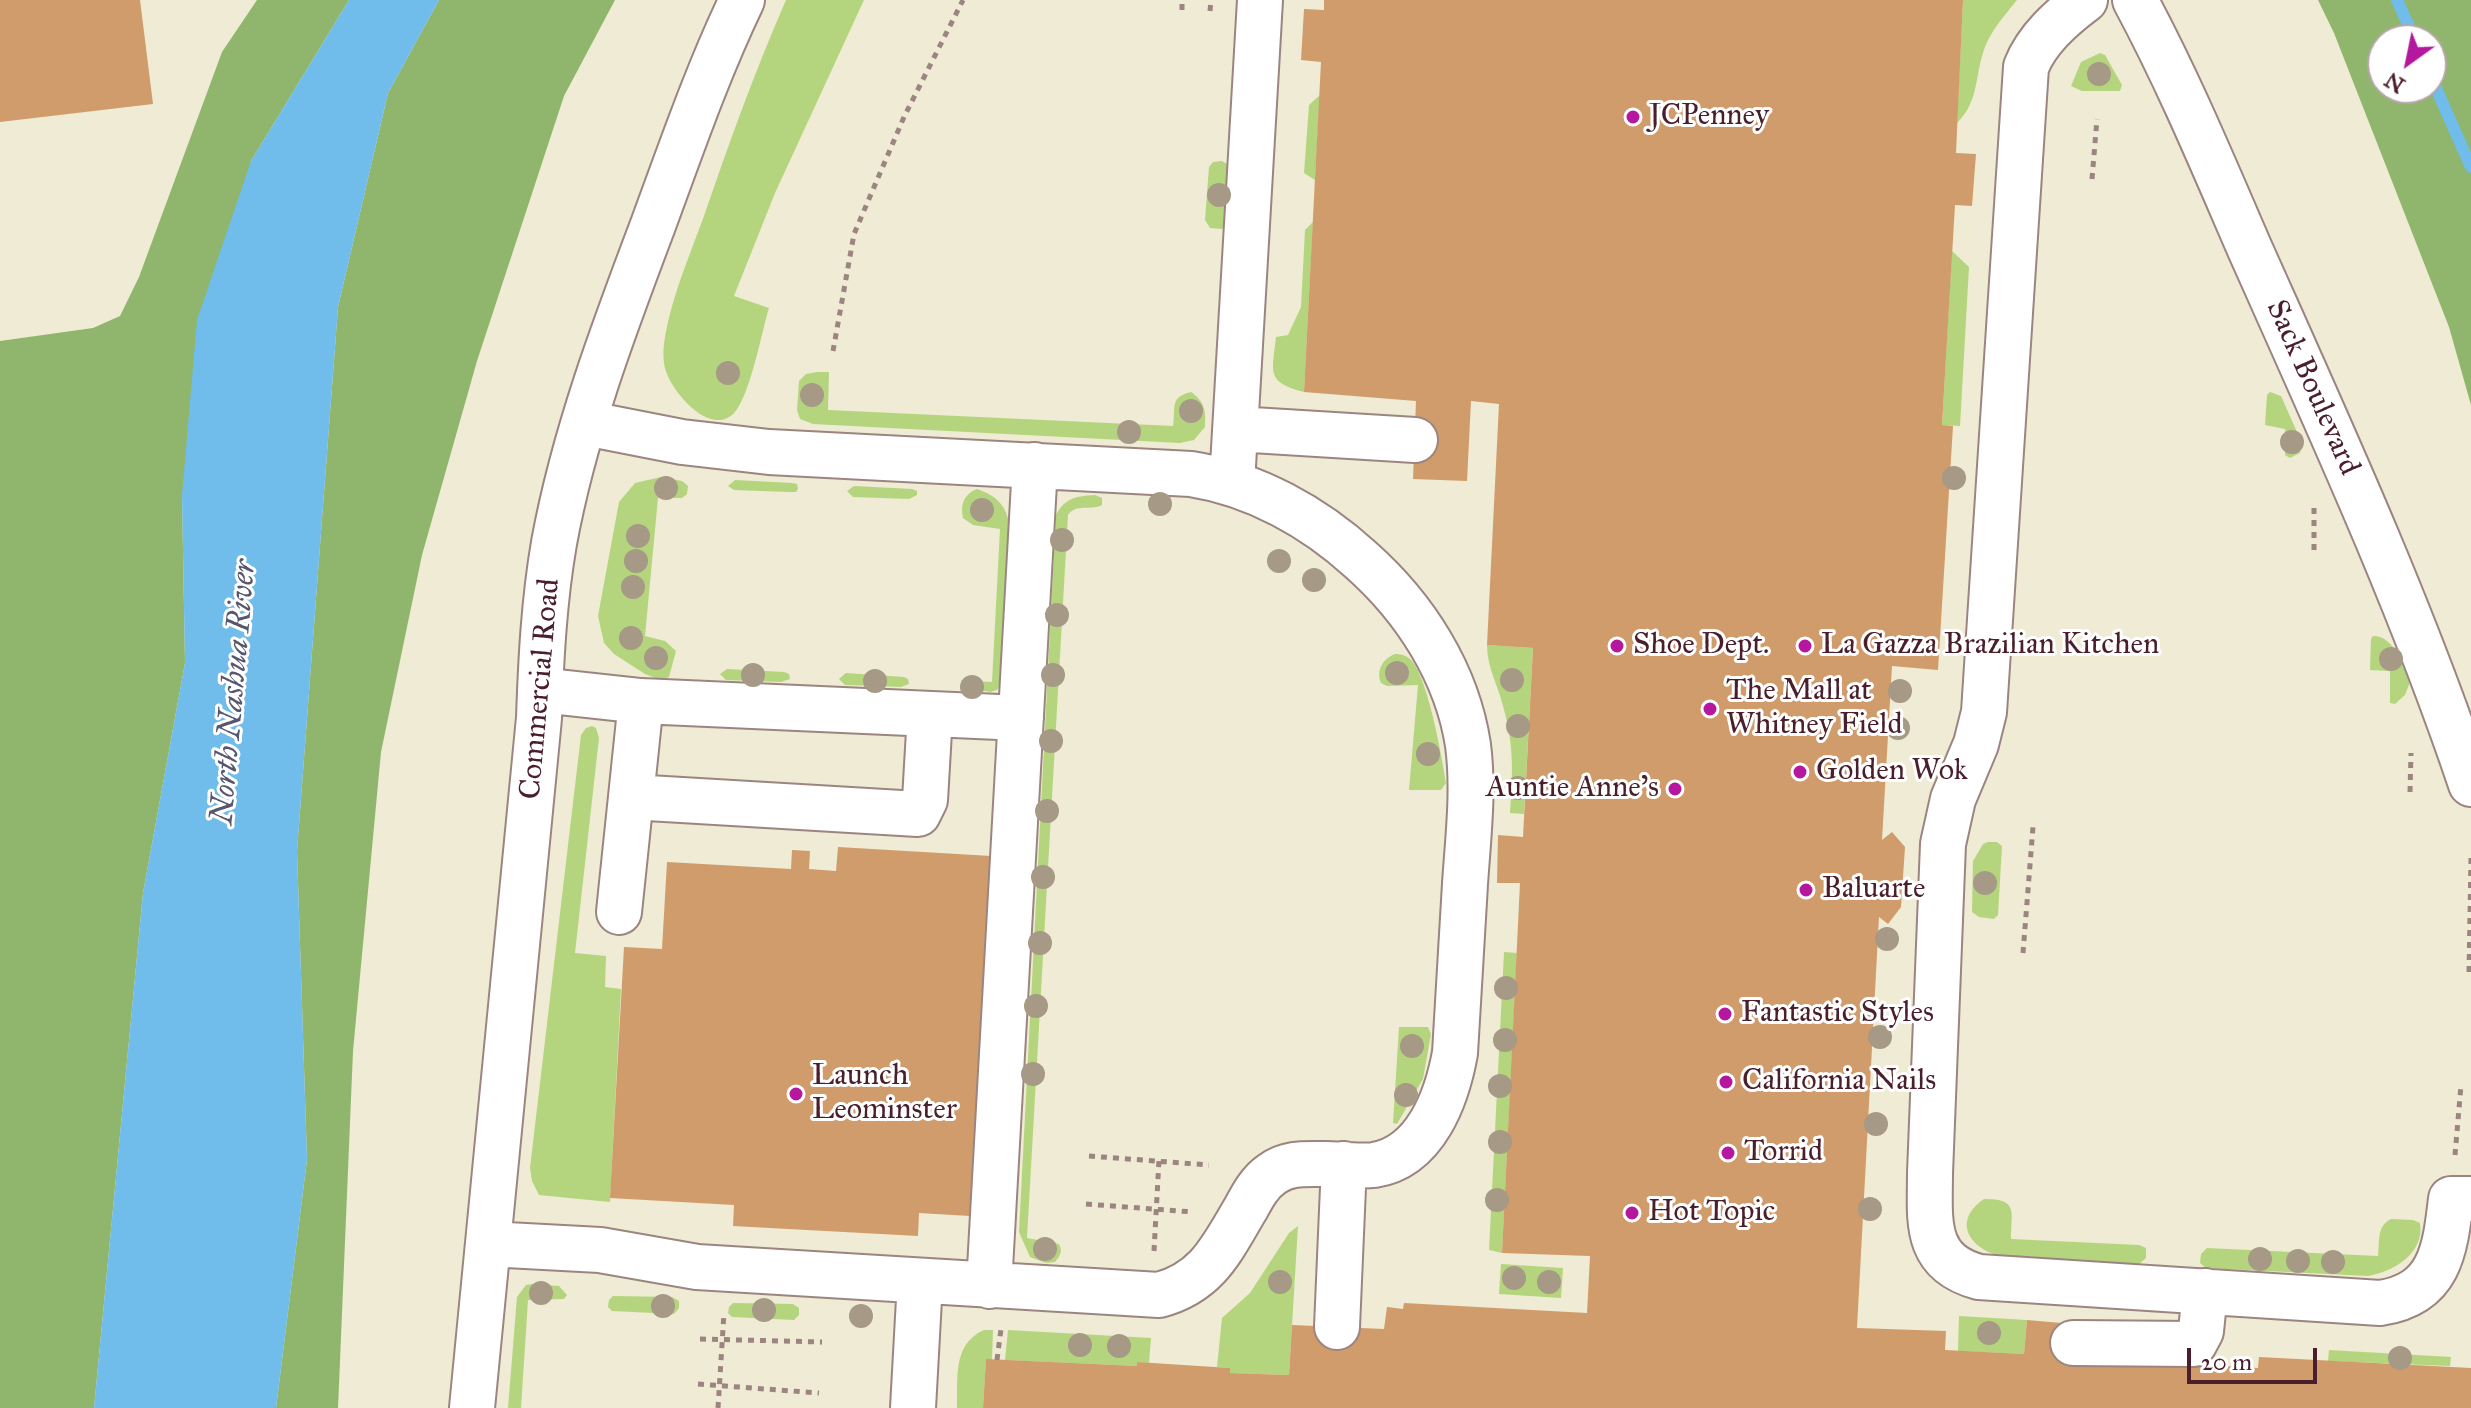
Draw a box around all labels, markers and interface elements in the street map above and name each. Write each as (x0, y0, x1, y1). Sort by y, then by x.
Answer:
north arrow (2367, 24, 2447, 104)
text: N (2380, 66, 2410, 99)
place label: JCPenney (1649, 99, 1769, 135)
marker: JCPenney (1624, 108, 1642, 126)
street label: Sack Boulevard (2257, 295, 2367, 481)
water label: North Nashua River (204, 558, 266, 826)
street label: Commercial Road (513, 577, 569, 801)
place label: Shoe Dept. (1633, 628, 1769, 664)
place label: La Gazza Brazilian Kitchen (1821, 628, 2159, 664)
marker: Shoe Dept. (1608, 637, 1626, 655)
marker: La Gazza Brazilian Kitchen (1796, 637, 1814, 655)
place label: The Mall at Whitney Field (1726, 674, 1902, 744)
marker: The Mall at Whitney Field (1701, 700, 1719, 718)
place label: Golden Wok (1816, 754, 1968, 790)
marker: Golden Wok (1791, 763, 1809, 781)
place label: Auntie Anne's (1486, 771, 1659, 807)
marker: Auntie Anne's (1666, 780, 1684, 798)
place label: Baluarte (1822, 872, 1925, 908)
marker: Baluarte (1797, 881, 1815, 899)
place label: Fantastic Styles (1741, 996, 1934, 1032)
marker: Fantastic Styles (1716, 1005, 1734, 1023)
place label: Launch Leominster (812, 1059, 957, 1130)
place label: California Nails (1742, 1064, 1936, 1100)
marker: California Nails (1717, 1073, 1735, 1091)
marker: Launch Leominster (787, 1085, 805, 1103)
place label: Torrid (1744, 1135, 1823, 1171)
marker: Torrid (1719, 1144, 1737, 1162)
place label: Hot Topic (1648, 1195, 1775, 1231)
marker: Hot Topic (1623, 1204, 1641, 1222)
scale bar (2191, 1332, 2321, 1382)
text: 20 m (2201, 1347, 2252, 1377)

